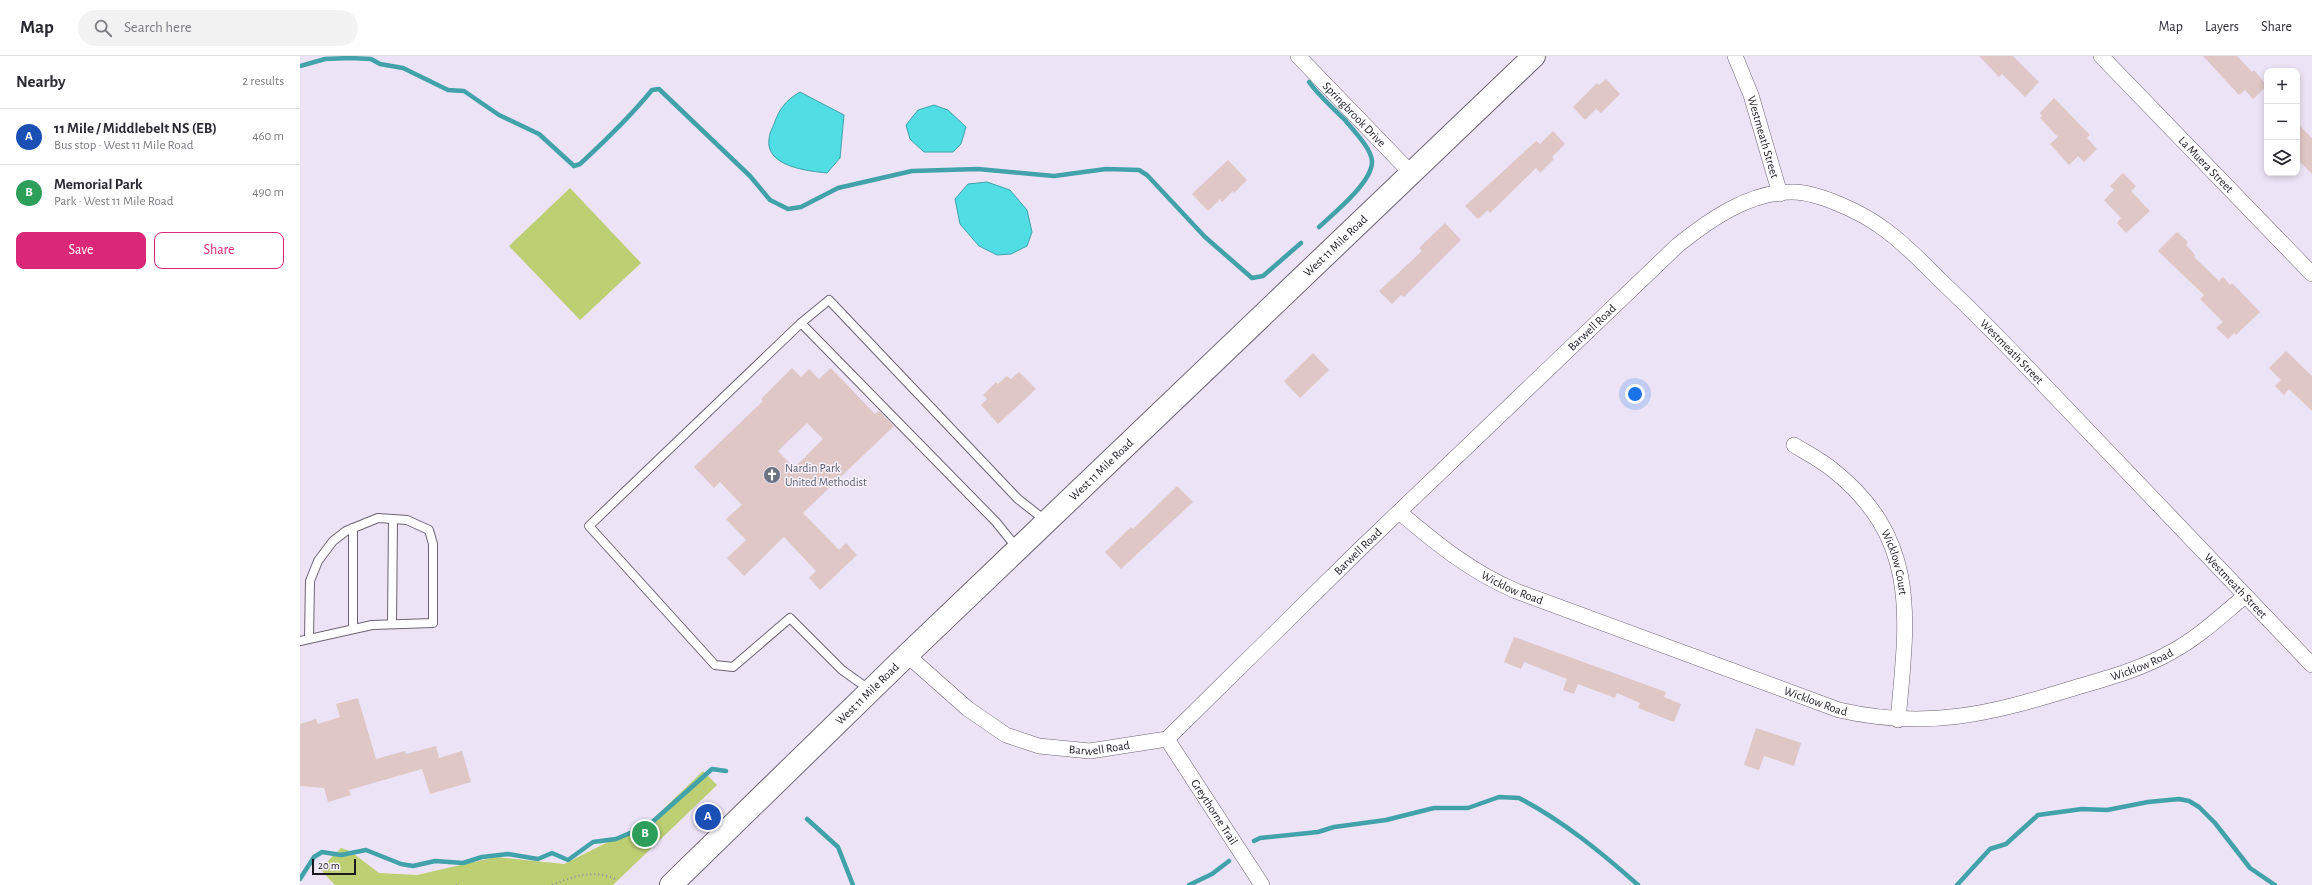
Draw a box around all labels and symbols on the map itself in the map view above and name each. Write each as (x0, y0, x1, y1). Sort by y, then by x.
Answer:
street label: Springbrook Drive (1321, 80, 1388, 149)
street label: Westmeath Street (1746, 95, 1781, 180)
street label: La Muera Street (2176, 134, 2236, 195)
street label: West 11 Mile Road (1301, 213, 1370, 279)
street label: Barwell Road (1566, 302, 1618, 353)
street label: Westmeath Street (1978, 317, 2046, 386)
your location (1625, 384, 1645, 404)
street label: West 11 Mile Road (1067, 437, 1135, 503)
place label: Nardin Park United Methodist (785, 462, 867, 488)
church icon: Nardin Park United Methodist (762, 465, 782, 485)
street label: Barwell Road (1332, 526, 1384, 577)
street label: Wicklow Court (1879, 527, 1909, 596)
street label: Westmeath Street (2202, 551, 2270, 621)
street label: Wicklow Road (1479, 569, 1545, 606)
street label: Wicklow Road (2109, 646, 2175, 683)
street label: West 11 Mile Road (833, 660, 901, 727)
street label: Wicklow Road (1782, 684, 1848, 718)
street label: Barwell Road (1068, 739, 1131, 757)
street label: Greythorne Trail (1189, 777, 1240, 847)
pin: A (695, 802, 721, 832)
pin: B (632, 819, 658, 849)
scale bar (312, 857, 356, 876)

